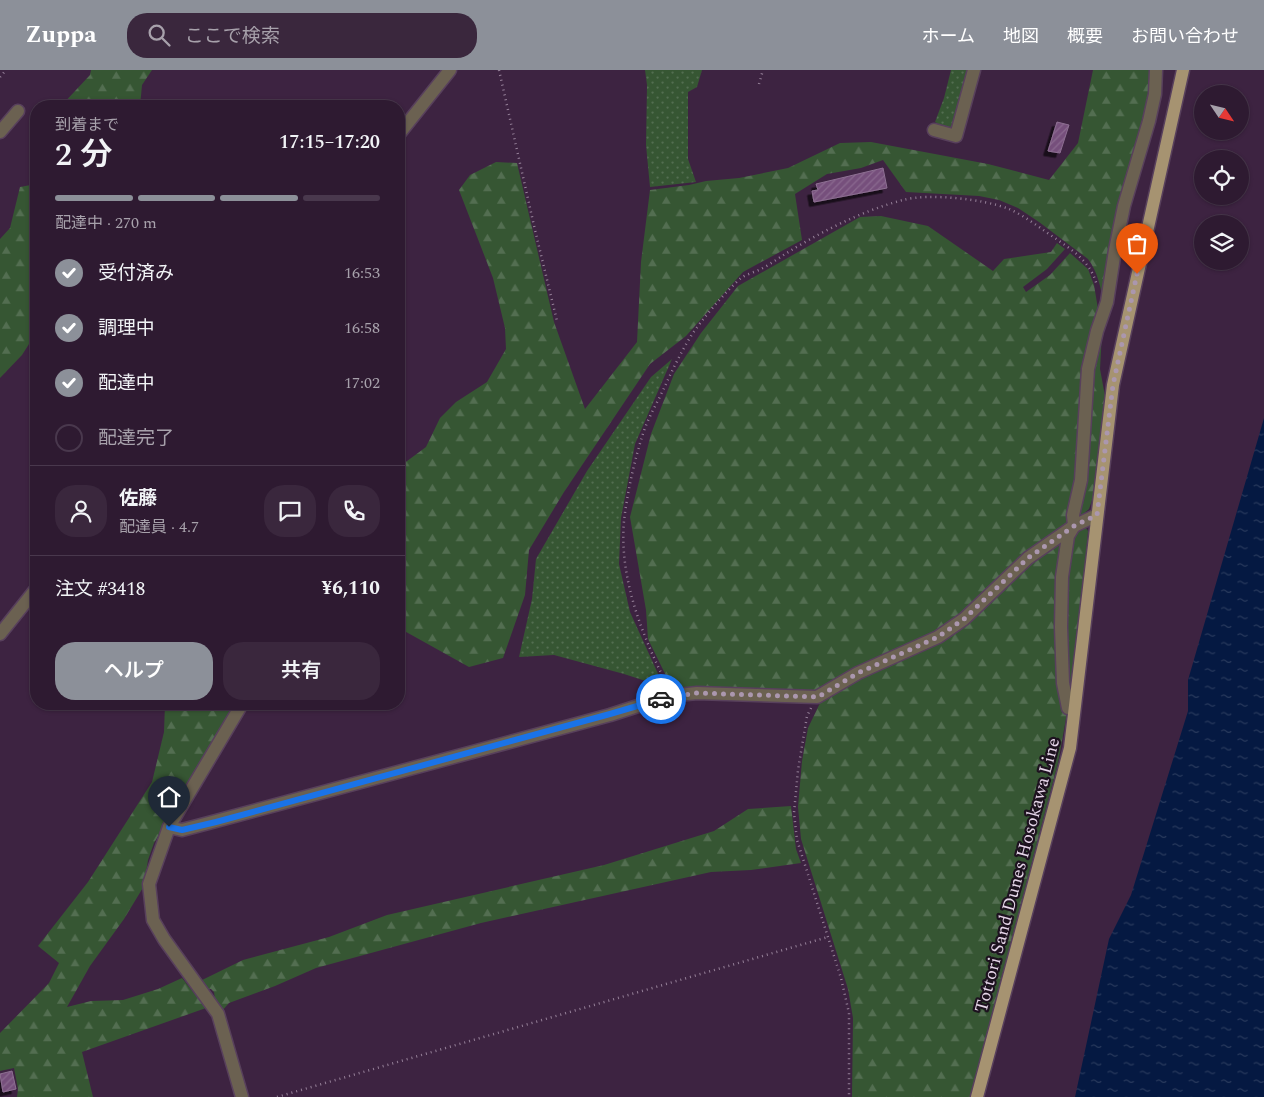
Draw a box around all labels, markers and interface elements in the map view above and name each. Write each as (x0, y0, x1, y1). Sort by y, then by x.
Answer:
search box (127, 13, 477, 58)
text: Zuppa (25, 17, 97, 53)
icon: search (145, 21, 173, 49)
text: ここで検索 (185, 22, 280, 51)
text: ホーム (922, 23, 975, 50)
text: 地図 (1003, 23, 1039, 50)
text: 概要 (1067, 23, 1103, 50)
text: お問い合わせ (1131, 23, 1239, 50)
north arrow (1194, 85, 1249, 140)
map controls (1194, 85, 1249, 270)
text: 到着まで (55, 113, 119, 137)
text: 17:15–17:20 (279, 128, 380, 157)
text: 2 分 (55, 131, 112, 180)
button: locate (1194, 150, 1249, 205)
text: 配達中 · 270 m (55, 211, 157, 235)
button: layers (1194, 215, 1249, 270)
pin (1116, 223, 1158, 274)
icon: bag (1123, 230, 1151, 258)
icon: check (55, 259, 83, 287)
text: 受付済み (98, 259, 174, 288)
text: 16:53 (344, 261, 380, 285)
icon: check (55, 314, 83, 342)
text: 調理中 (98, 314, 155, 343)
text: 16:58 (344, 316, 380, 340)
icon: check (55, 369, 83, 397)
text: 配達中 (98, 369, 155, 398)
text: 17:02 (344, 371, 380, 395)
text: 配達完了 (98, 424, 174, 453)
text: 佐藤 (119, 484, 157, 513)
button: person (55, 485, 107, 537)
button: chat (264, 485, 316, 537)
button: phone (328, 485, 380, 537)
text: 配達員 · 4.7 (119, 515, 199, 539)
text: ¥6,110 (322, 574, 380, 603)
text: 注文 #3418 (55, 575, 145, 604)
button: ヘルプ (55, 642, 213, 700)
button: 共有 (223, 642, 380, 700)
courier (636, 674, 686, 724)
icon: car (647, 685, 675, 713)
street label: Tottori Sand Dunes Hosokawa Line (968, 735, 1067, 1015)
pin (148, 776, 190, 827)
icon: home (155, 783, 183, 811)

